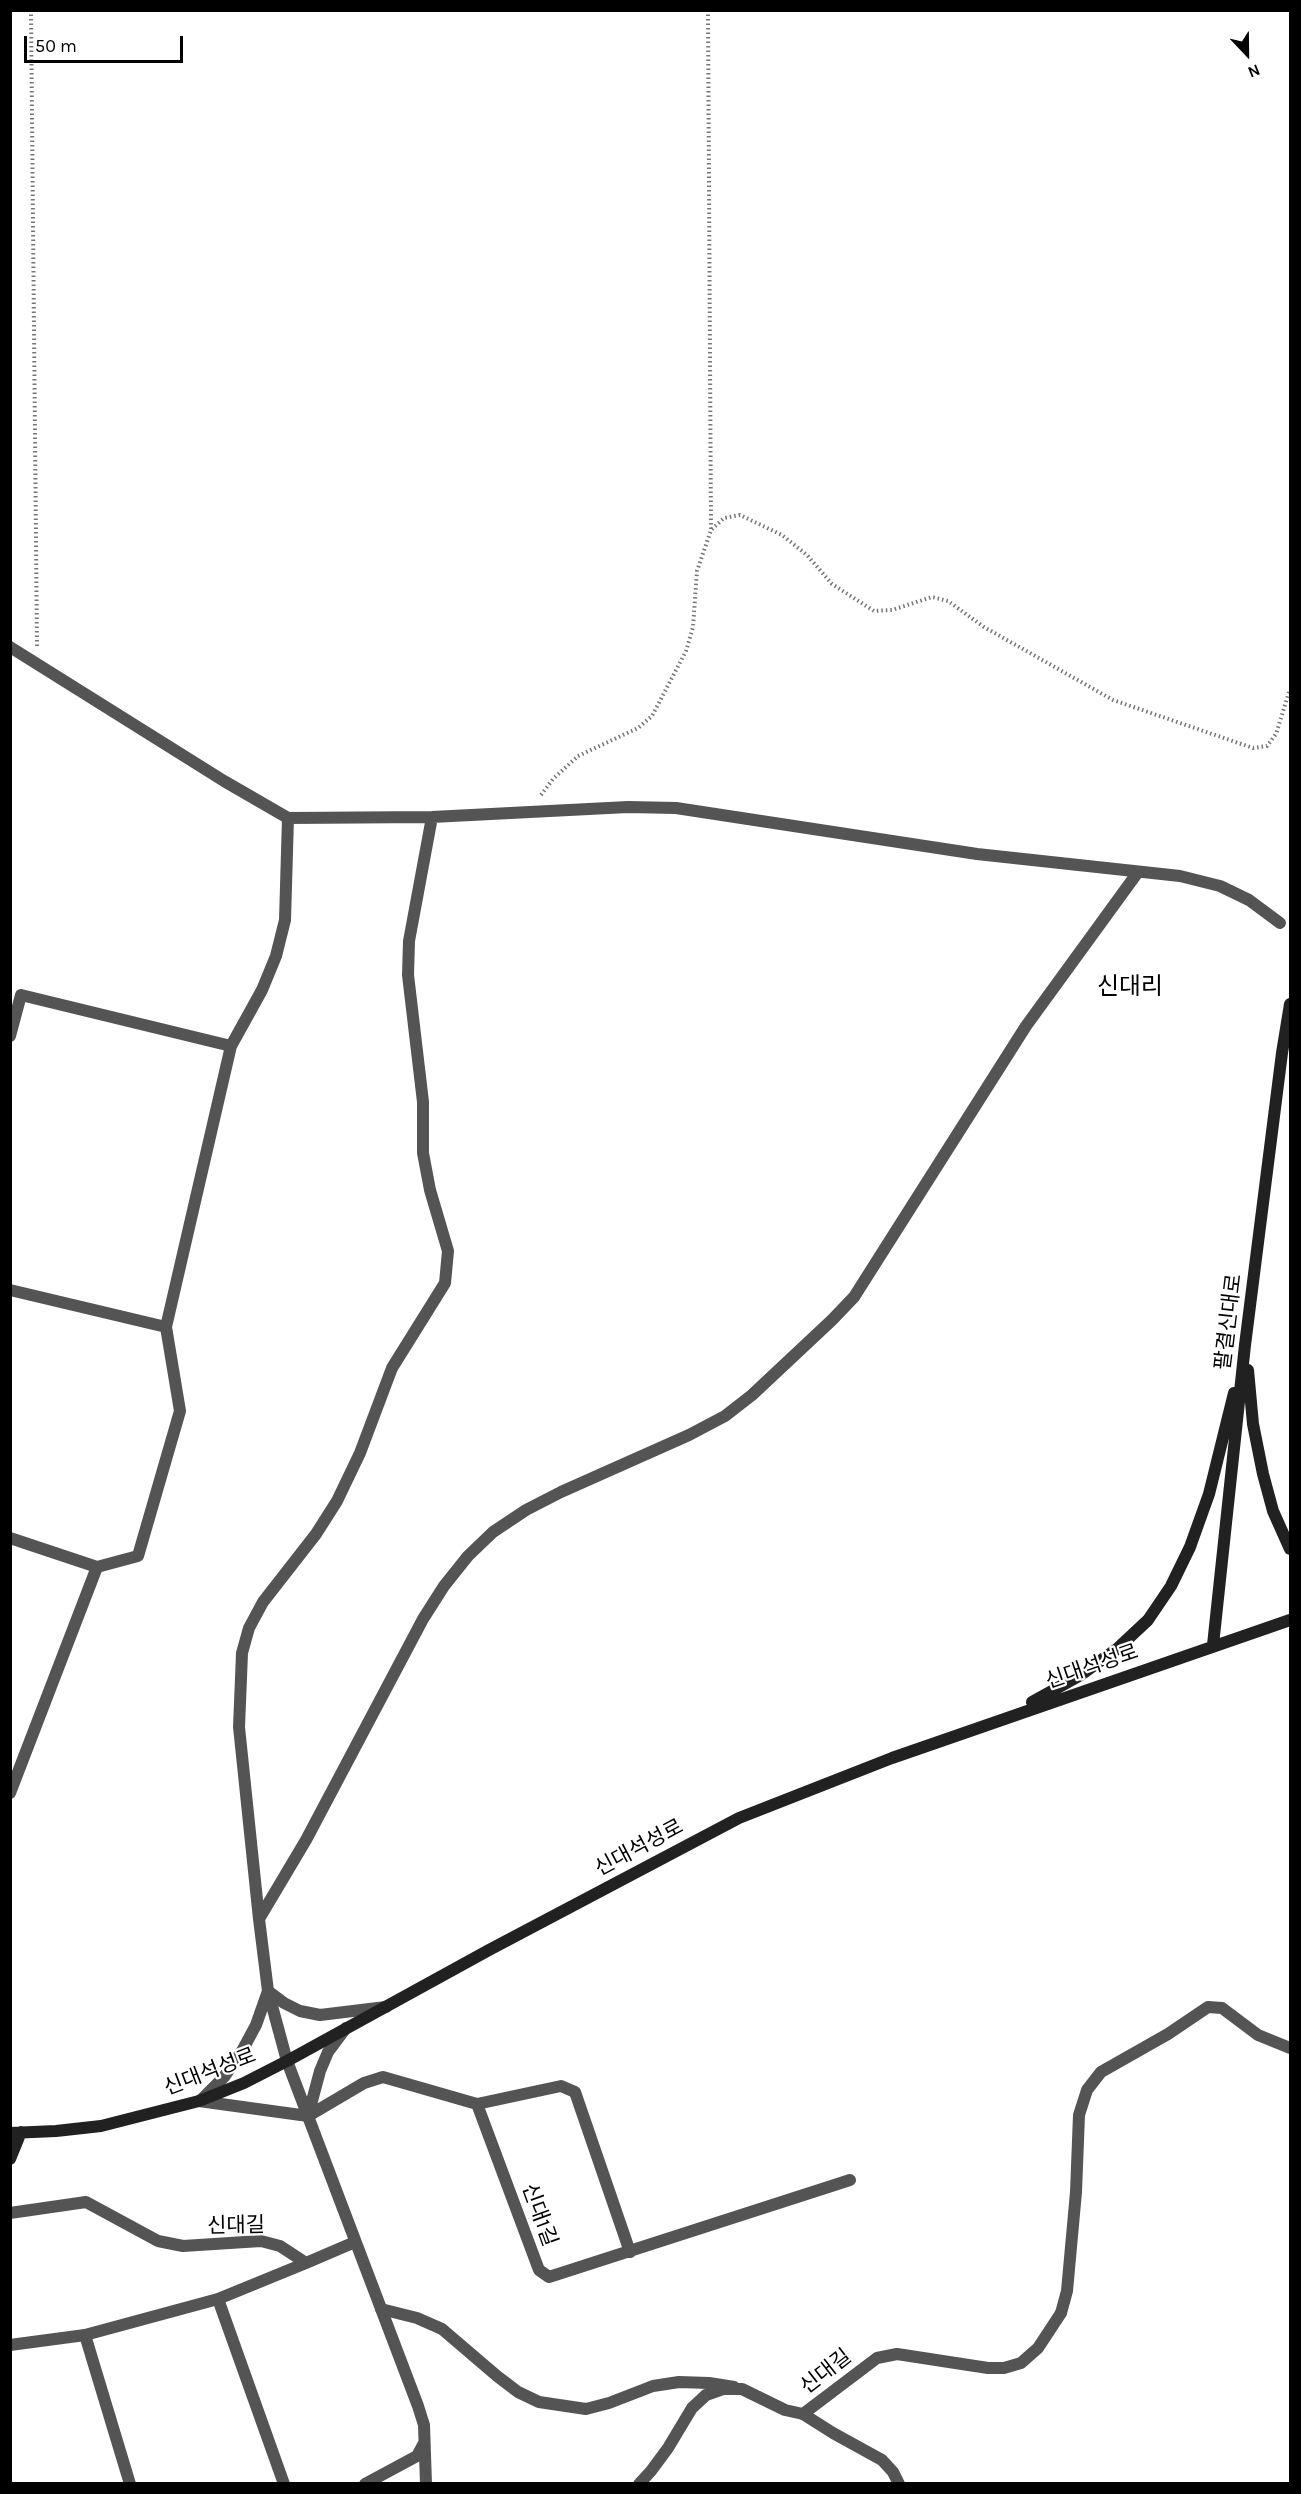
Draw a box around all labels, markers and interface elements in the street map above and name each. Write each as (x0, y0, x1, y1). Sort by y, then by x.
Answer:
scale bar (27, 24, 186, 62)
north arrow (1217, 24, 1277, 84)
text: 50 m (35, 35, 77, 57)
text: N (1245, 60, 1263, 82)
district label: 신대리 (1097, 973, 1163, 1001)
street label: 팔결신대로 (1211, 1273, 1247, 1371)
street label: 신대석성로 (1042, 1639, 1142, 1695)
street label: 신대석성로 (590, 1814, 688, 1882)
street label: 신대석성로 (160, 2043, 260, 2101)
street label: 신대1길 (516, 2180, 562, 2250)
street label: 신대길 (207, 2213, 265, 2239)
street label: 신대길 (795, 2344, 857, 2400)

